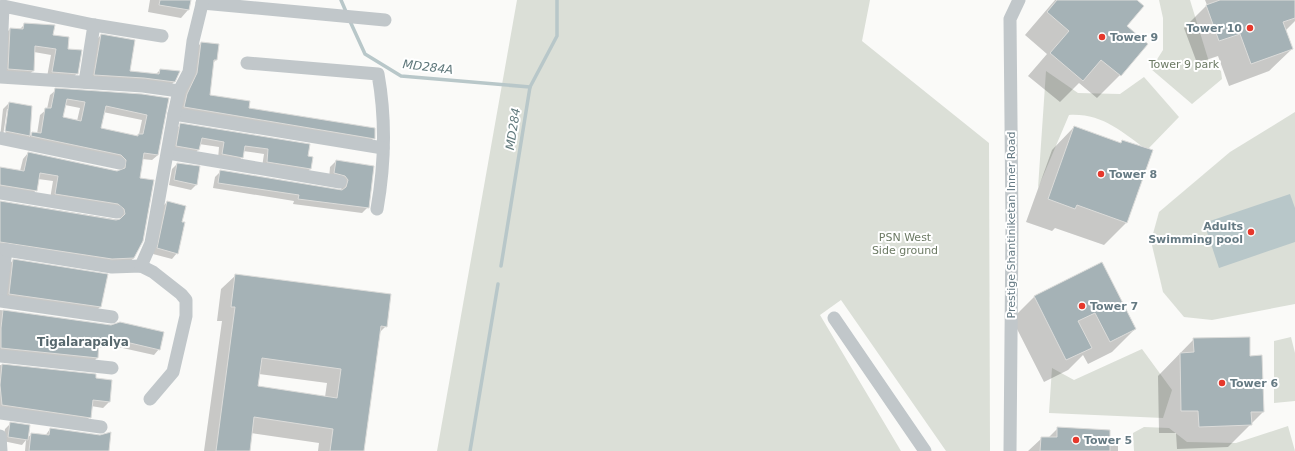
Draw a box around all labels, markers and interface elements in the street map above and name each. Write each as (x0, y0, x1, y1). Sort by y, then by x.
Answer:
place label: Tower 10 (1186, 22, 1242, 35)
marker: Tower 10 (1245, 23, 1255, 33)
place label: Tower 9 (1110, 31, 1158, 44)
marker: Tower 9 (1097, 32, 1107, 42)
water label: MD284A (402, 57, 454, 77)
park label: Tower 9 park (1148, 58, 1220, 71)
water label: MD284 (503, 107, 523, 151)
street label: Prestige Shantiniketan Inner Road (1005, 132, 1018, 318)
place label: Tower 8 (1109, 168, 1157, 181)
marker: Tower 8 (1096, 169, 1106, 179)
place label: Adults Swimming pool (1148, 220, 1243, 246)
marker: Adults Swimming pool (1246, 227, 1256, 237)
park label: PSN West Side ground (872, 231, 938, 257)
place label: Tower 7 (1090, 300, 1138, 313)
marker: Tower 7 (1077, 301, 1087, 311)
district label: Tigalarapalya (37, 335, 129, 349)
place label: Tower 6 (1230, 377, 1278, 390)
marker: Tower 6 (1217, 378, 1227, 388)
place label: Tower 5 (1084, 434, 1132, 447)
marker: Tower 5 (1071, 435, 1081, 445)

